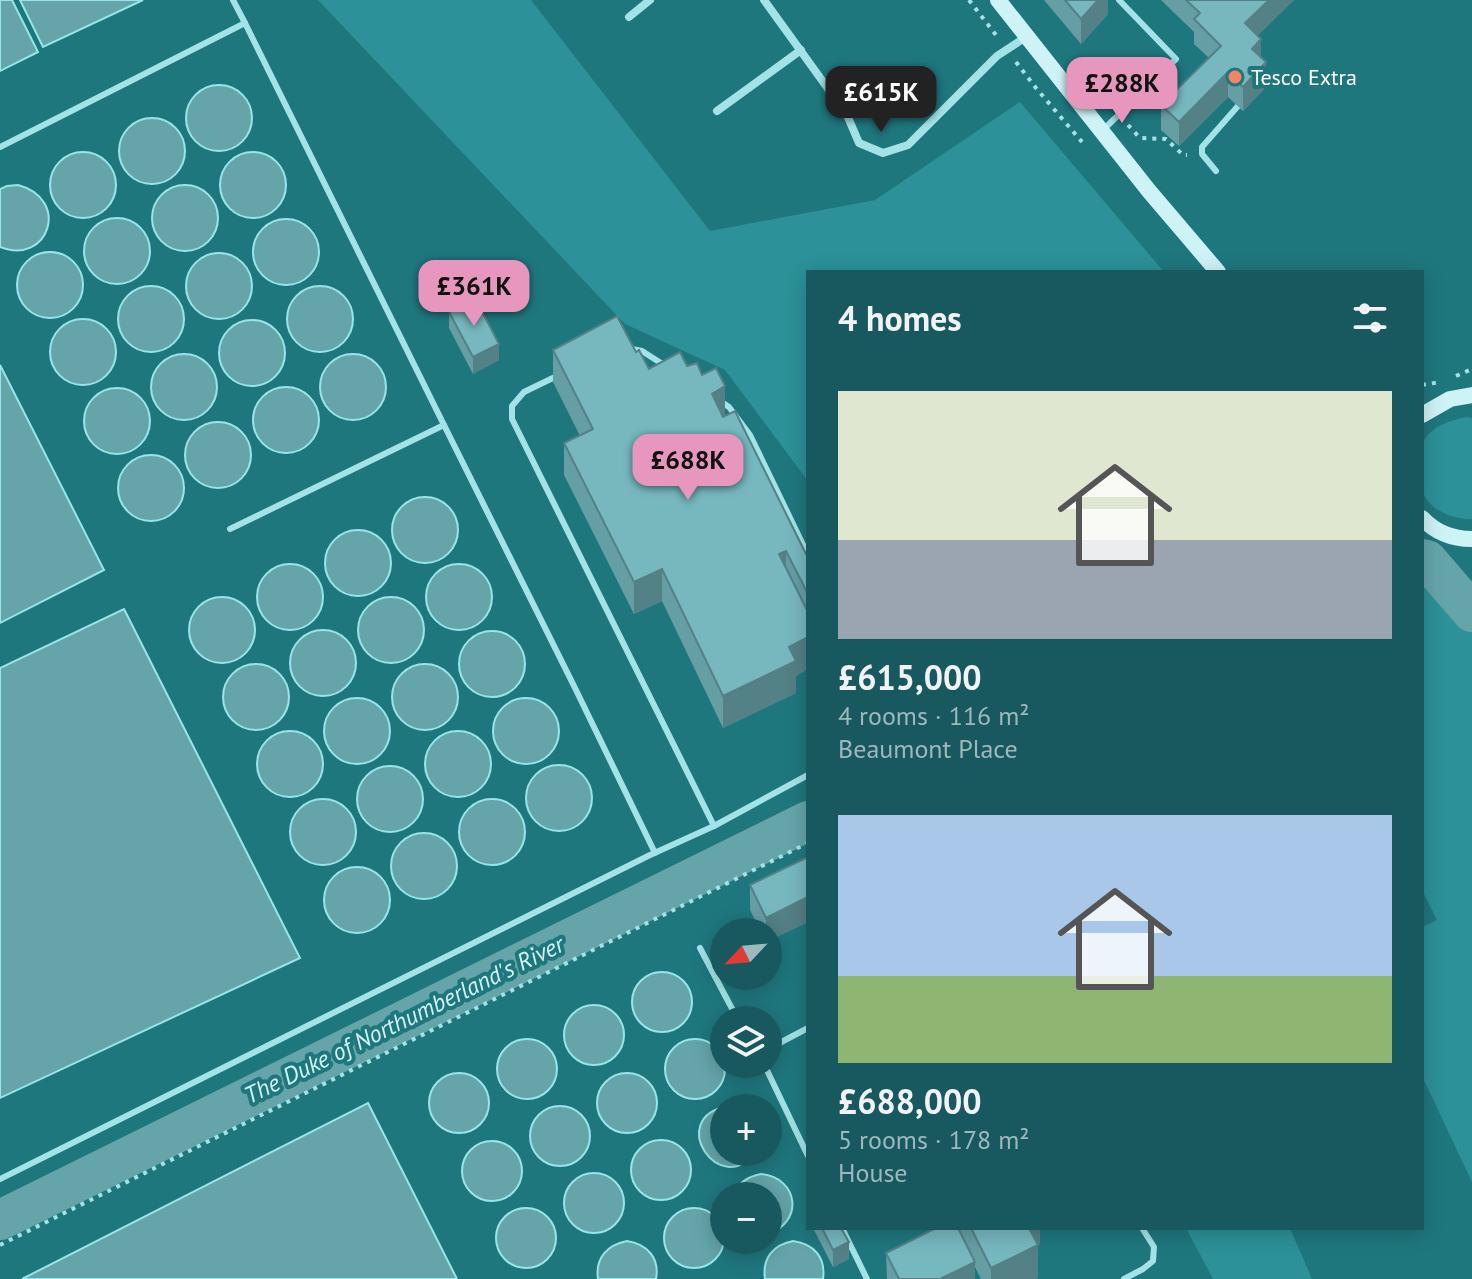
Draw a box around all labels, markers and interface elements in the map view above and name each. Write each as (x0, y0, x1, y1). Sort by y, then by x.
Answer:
pin: £288K (1066, 57, 1178, 125)
place label: Tesco Extra (1251, 63, 1357, 91)
pin: £615K (825, 66, 937, 134)
text: £288K (1084, 66, 1160, 99)
marker: Tesco Extra (1226, 68, 1244, 86)
text: £615K (843, 75, 919, 108)
pin: £361K (418, 260, 530, 328)
text: £361K (436, 269, 512, 302)
text: 4 homes (838, 296, 962, 340)
icon: filters (1348, 296, 1392, 340)
pin: £688K (632, 434, 744, 502)
text: £688K (650, 443, 726, 476)
icon: home (1043, 443, 1187, 587)
text: £615,000 (838, 655, 982, 699)
text: 4 rooms · 116 m² (838, 699, 1030, 732)
text: Beaumont Place (838, 732, 1018, 765)
icon: home (1043, 867, 1187, 1011)
north arrow (710, 918, 782, 990)
map controls (710, 918, 782, 1254)
water label: The Duke of Northumberland's River (239, 927, 571, 1111)
button: layers (710, 1006, 782, 1078)
text: £688,000 (838, 1079, 982, 1123)
button: + (710, 1094, 782, 1166)
text: 5 rooms · 178 m² (838, 1123, 1030, 1156)
text: House (838, 1156, 908, 1189)
button: − (710, 1182, 782, 1254)

